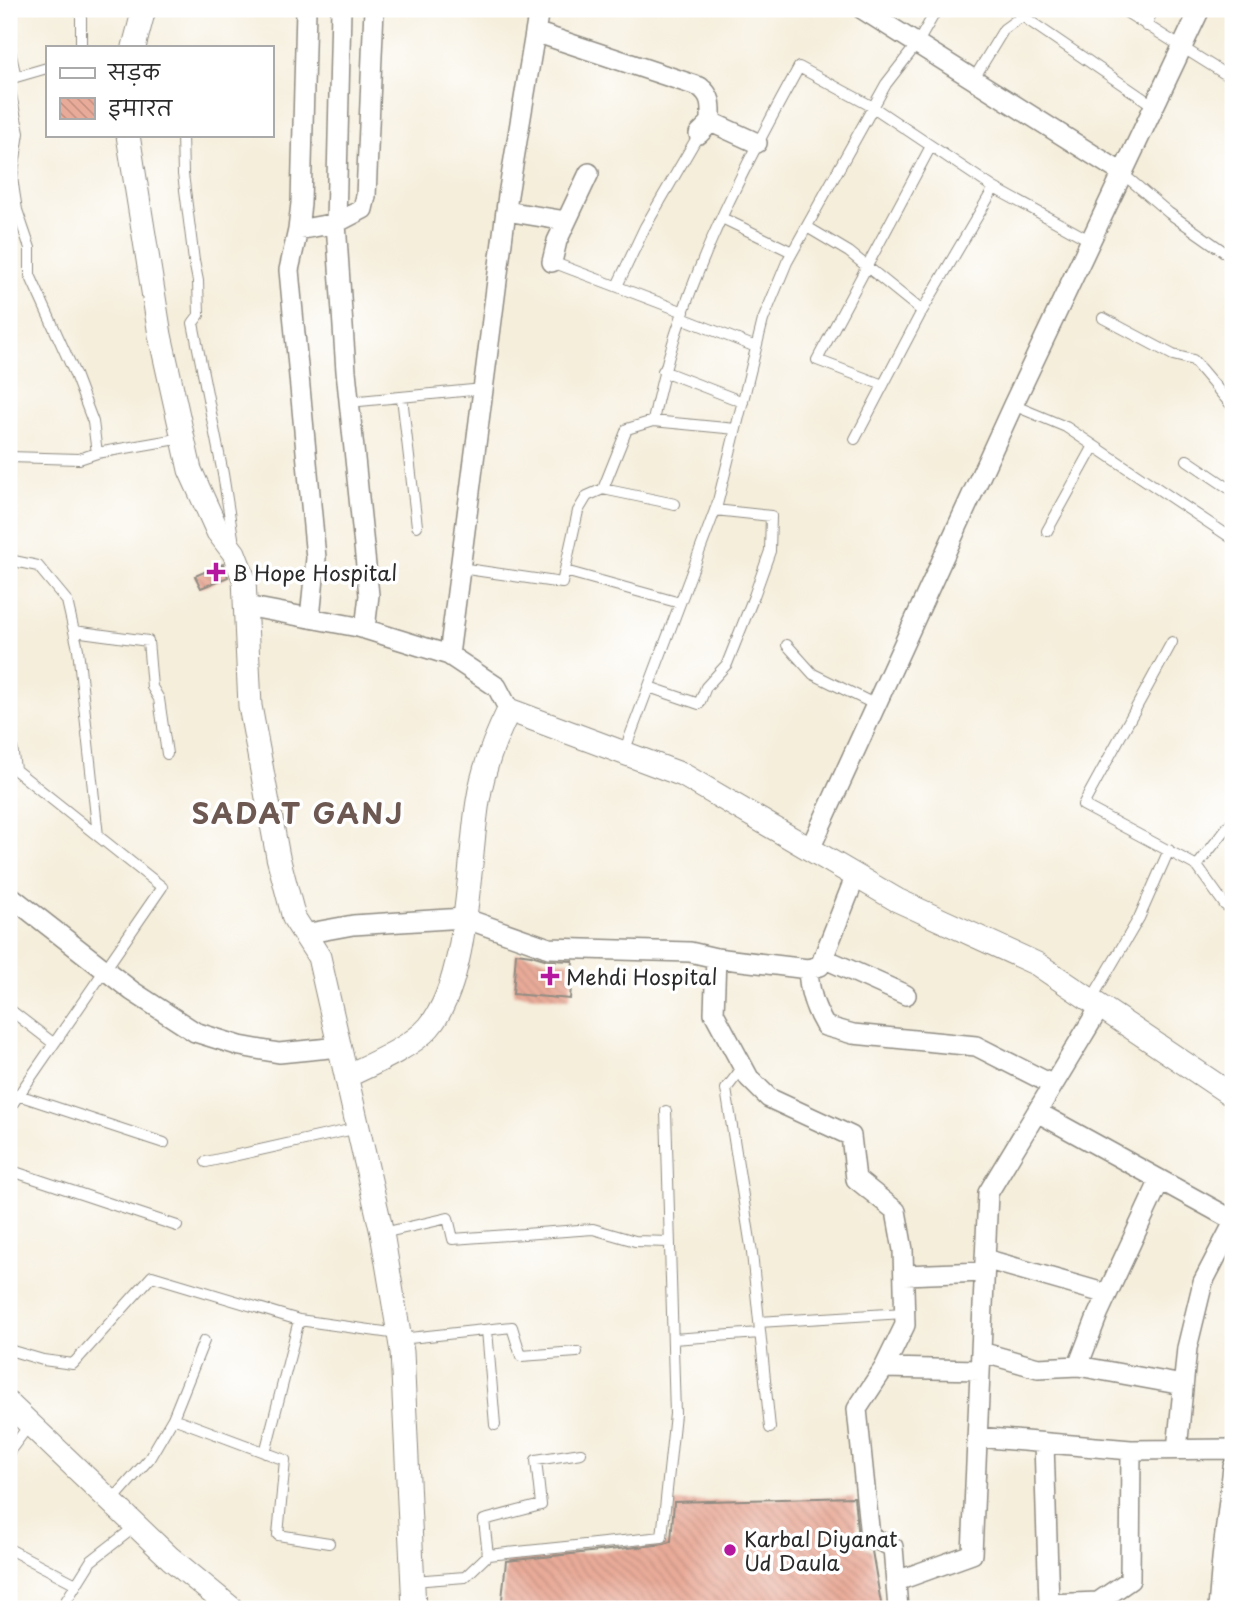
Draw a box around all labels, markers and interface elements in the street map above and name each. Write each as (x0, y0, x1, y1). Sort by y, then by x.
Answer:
legend (46, 46, 273, 136)
text: सड़क (107, 55, 161, 87)
text: इमारत (108, 91, 174, 123)
place label: B Hope Hospital (232, 556, 397, 588)
marker: B Hope Hospital (206, 562, 226, 582)
district label: SADAT GANJ (192, 791, 404, 834)
place label: Mehdi Hospital (566, 960, 717, 992)
marker: Mehdi Hospital (540, 966, 560, 986)
place label: Karbal Diyanat Ud Daula (744, 1522, 898, 1578)
marker: Karbal Diyanat Ud Daula (722, 1542, 738, 1558)

